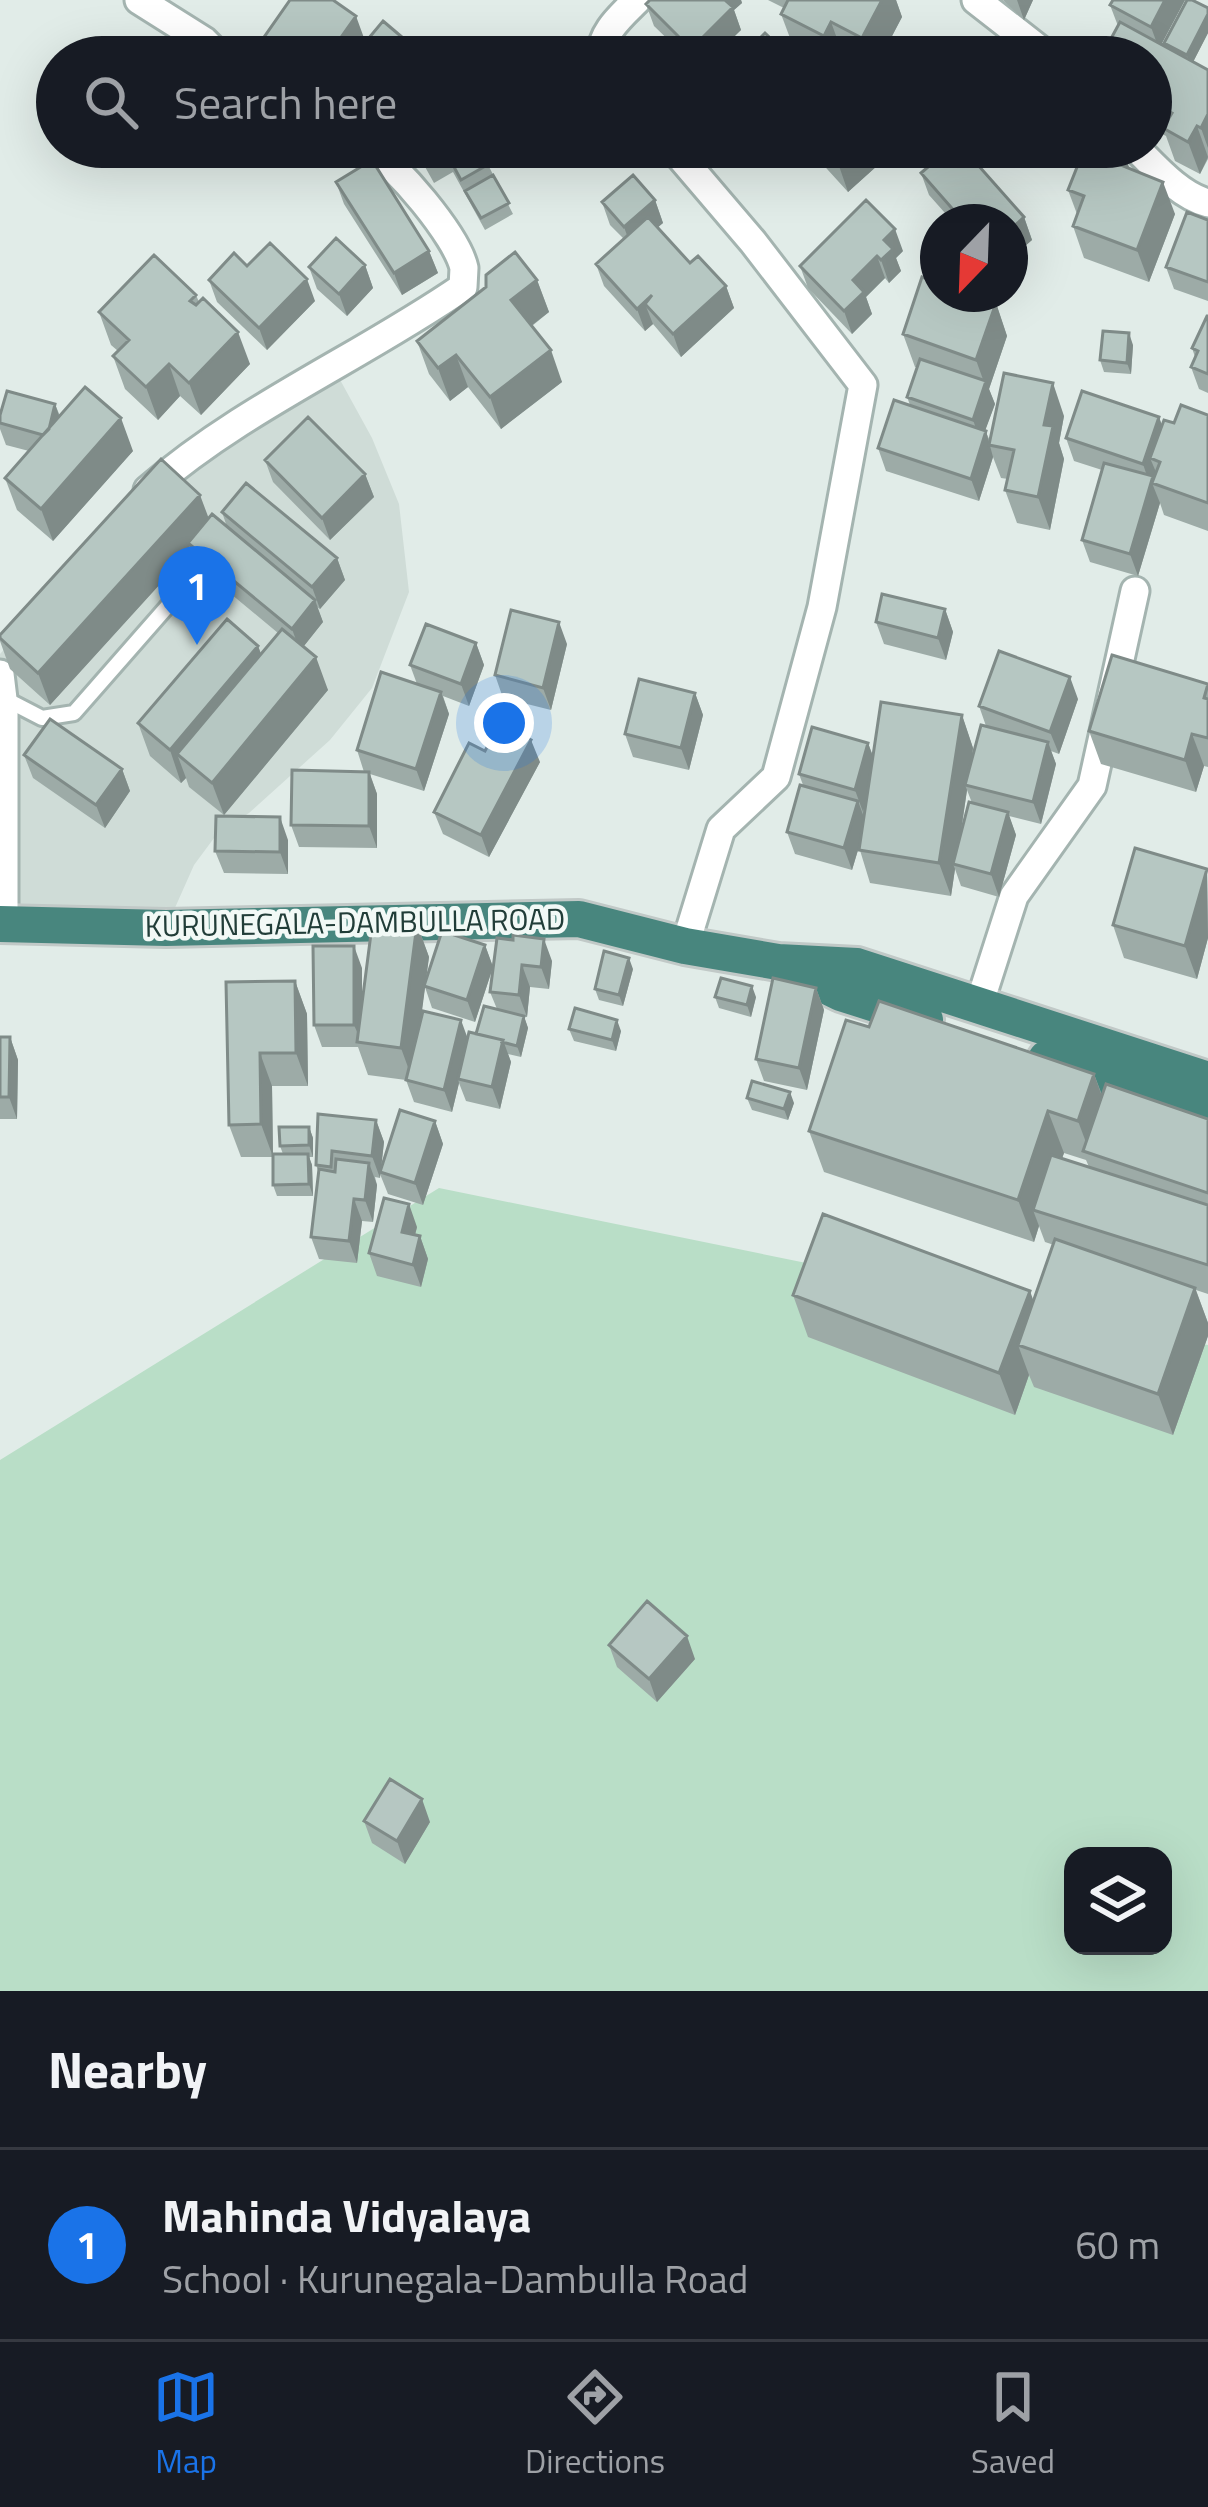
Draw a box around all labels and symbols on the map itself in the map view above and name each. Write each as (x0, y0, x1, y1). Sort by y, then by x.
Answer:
north arrow (920, 204, 1028, 312)
pin: 1 (158, 546, 236, 645)
your location (474, 693, 534, 753)
street label: KURUNEGALA-DAMBULLA ROAD (144, 895, 566, 949)

